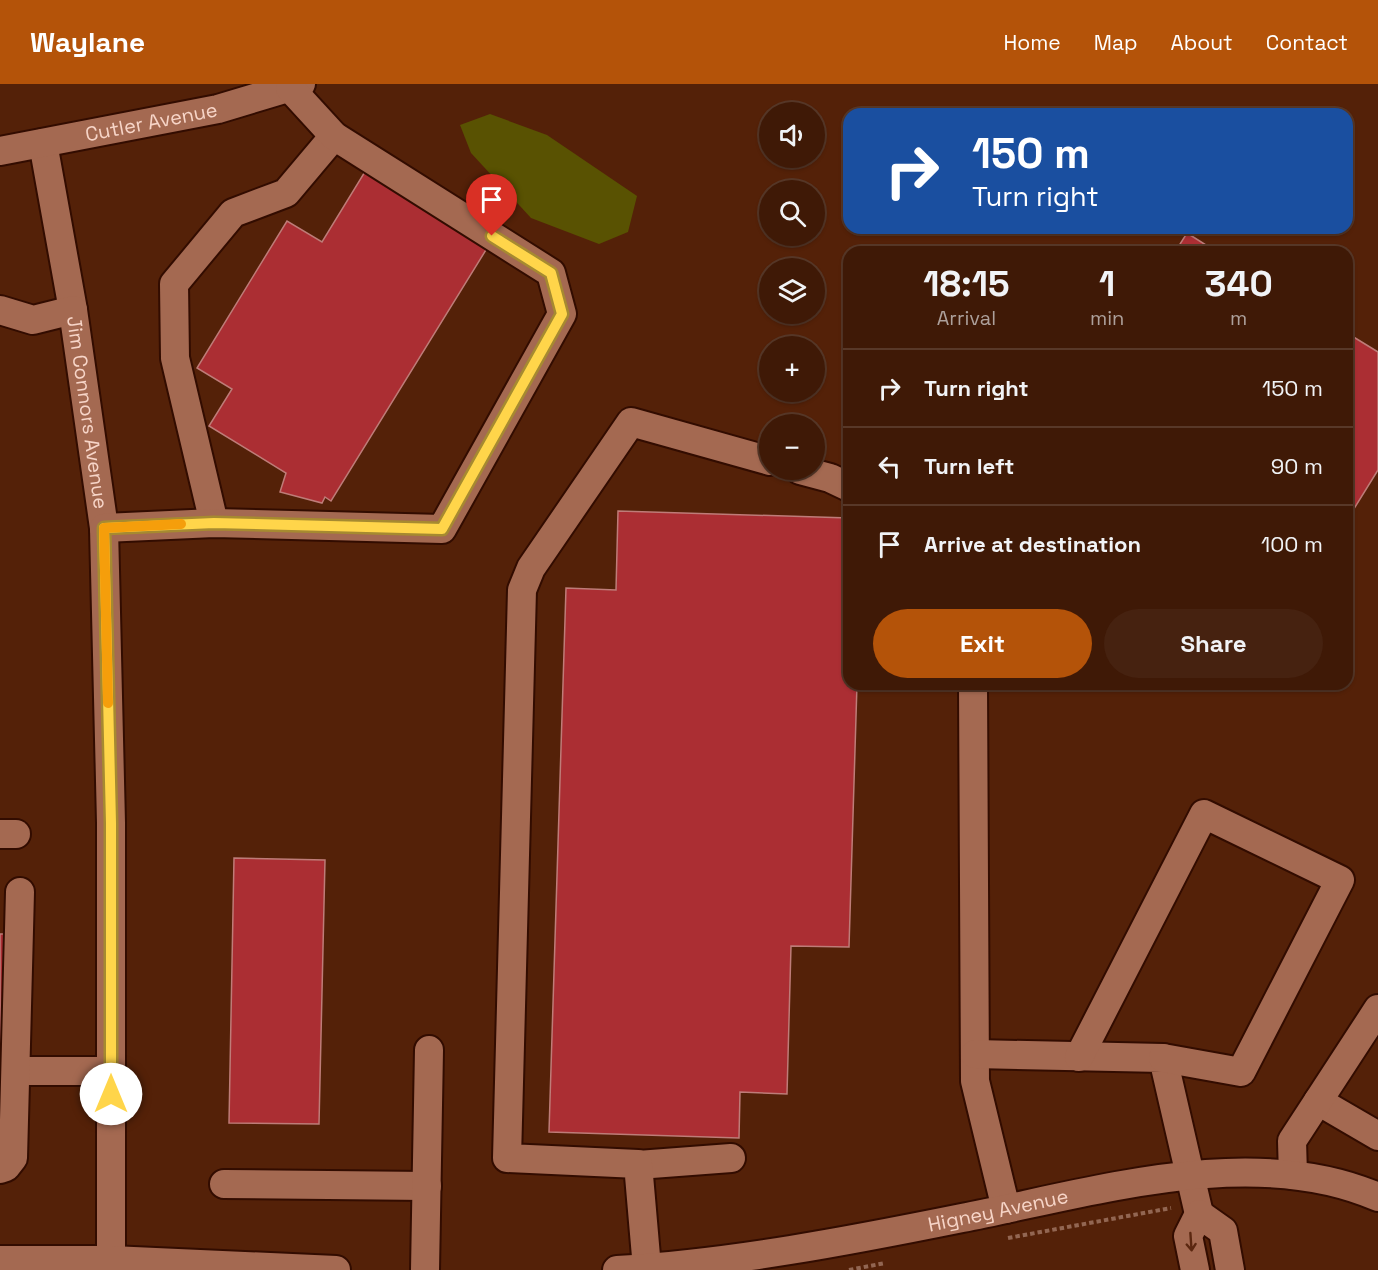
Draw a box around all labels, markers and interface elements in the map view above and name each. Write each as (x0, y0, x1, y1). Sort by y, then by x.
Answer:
text: Waylane (30, 24, 145, 60)
text: Home (1003, 29, 1061, 56)
text: Map (1094, 29, 1138, 56)
text: About (1171, 29, 1233, 56)
text: Contact (1266, 29, 1348, 56)
street label: Cutler Avenue (83, 96, 220, 147)
map controls (759, 102, 825, 480)
button: sound (759, 102, 825, 168)
text: 150 m (972, 127, 1090, 180)
icon: right (873, 132, 951, 210)
pin (466, 174, 517, 236)
text: Turn right (972, 179, 1099, 214)
button: search (759, 180, 825, 246)
icon: arrive (475, 183, 508, 216)
button: layers (759, 258, 825, 324)
text: 18:15 (923, 261, 1010, 307)
text: 1 (1099, 261, 1115, 307)
text: 340 (1205, 261, 1273, 307)
text: Arrival (937, 305, 996, 331)
text: min (1090, 305, 1124, 331)
text: m (1230, 305, 1247, 331)
street label: Jim Connors Avenue (61, 314, 114, 511)
button: + (759, 336, 825, 402)
icon: right (873, 372, 906, 405)
text: Turn right (924, 374, 1029, 402)
text: 150 m (1262, 374, 1323, 402)
button: − (759, 414, 825, 480)
icon: left (873, 450, 906, 483)
text: Turn left (924, 452, 1014, 480)
text: 90 m (1271, 452, 1323, 480)
icon: arrive (873, 528, 906, 561)
text: Arrive at destination (924, 530, 1141, 558)
text: 100 m (1261, 530, 1323, 558)
button: Exit (873, 609, 1092, 678)
button: Share (1104, 609, 1323, 678)
position arrow (79, 1062, 143, 1126)
street label: Higney Avenue (926, 1183, 1071, 1238)
one-way arrow (1185, 1232, 1196, 1251)

